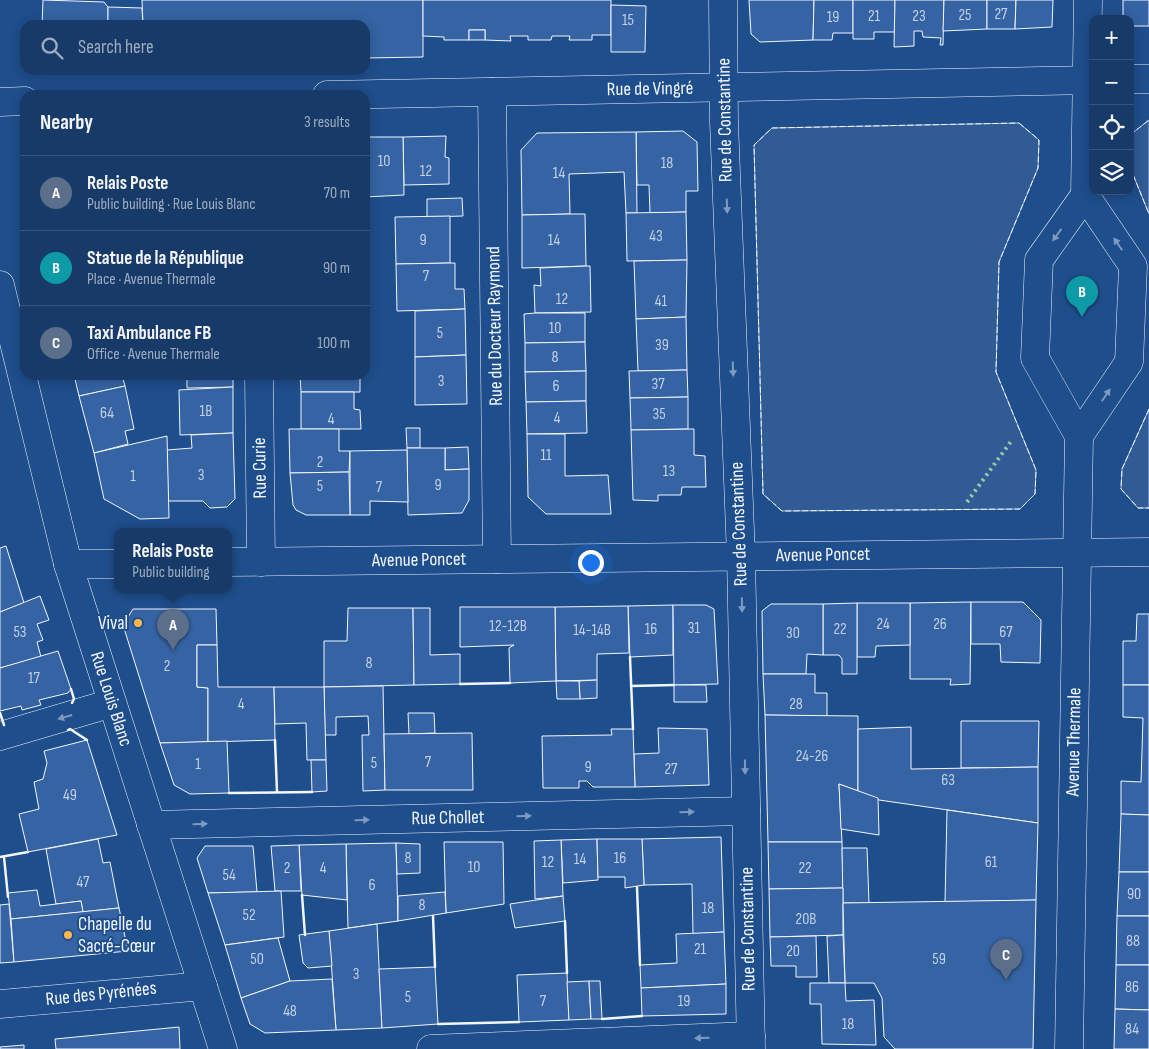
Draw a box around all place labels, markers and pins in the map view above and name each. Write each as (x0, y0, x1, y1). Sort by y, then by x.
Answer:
pin: B (1066, 276, 1098, 317)
pin: A (157, 609, 189, 650)
place label: Vival (98, 612, 128, 635)
marker: Vival (132, 617, 144, 629)
place label: Chapelle du Sacré-Cœur (78, 913, 156, 958)
marker: Chapelle du Sacré-Cœur (62, 929, 74, 941)
pin: C (990, 939, 1022, 980)

